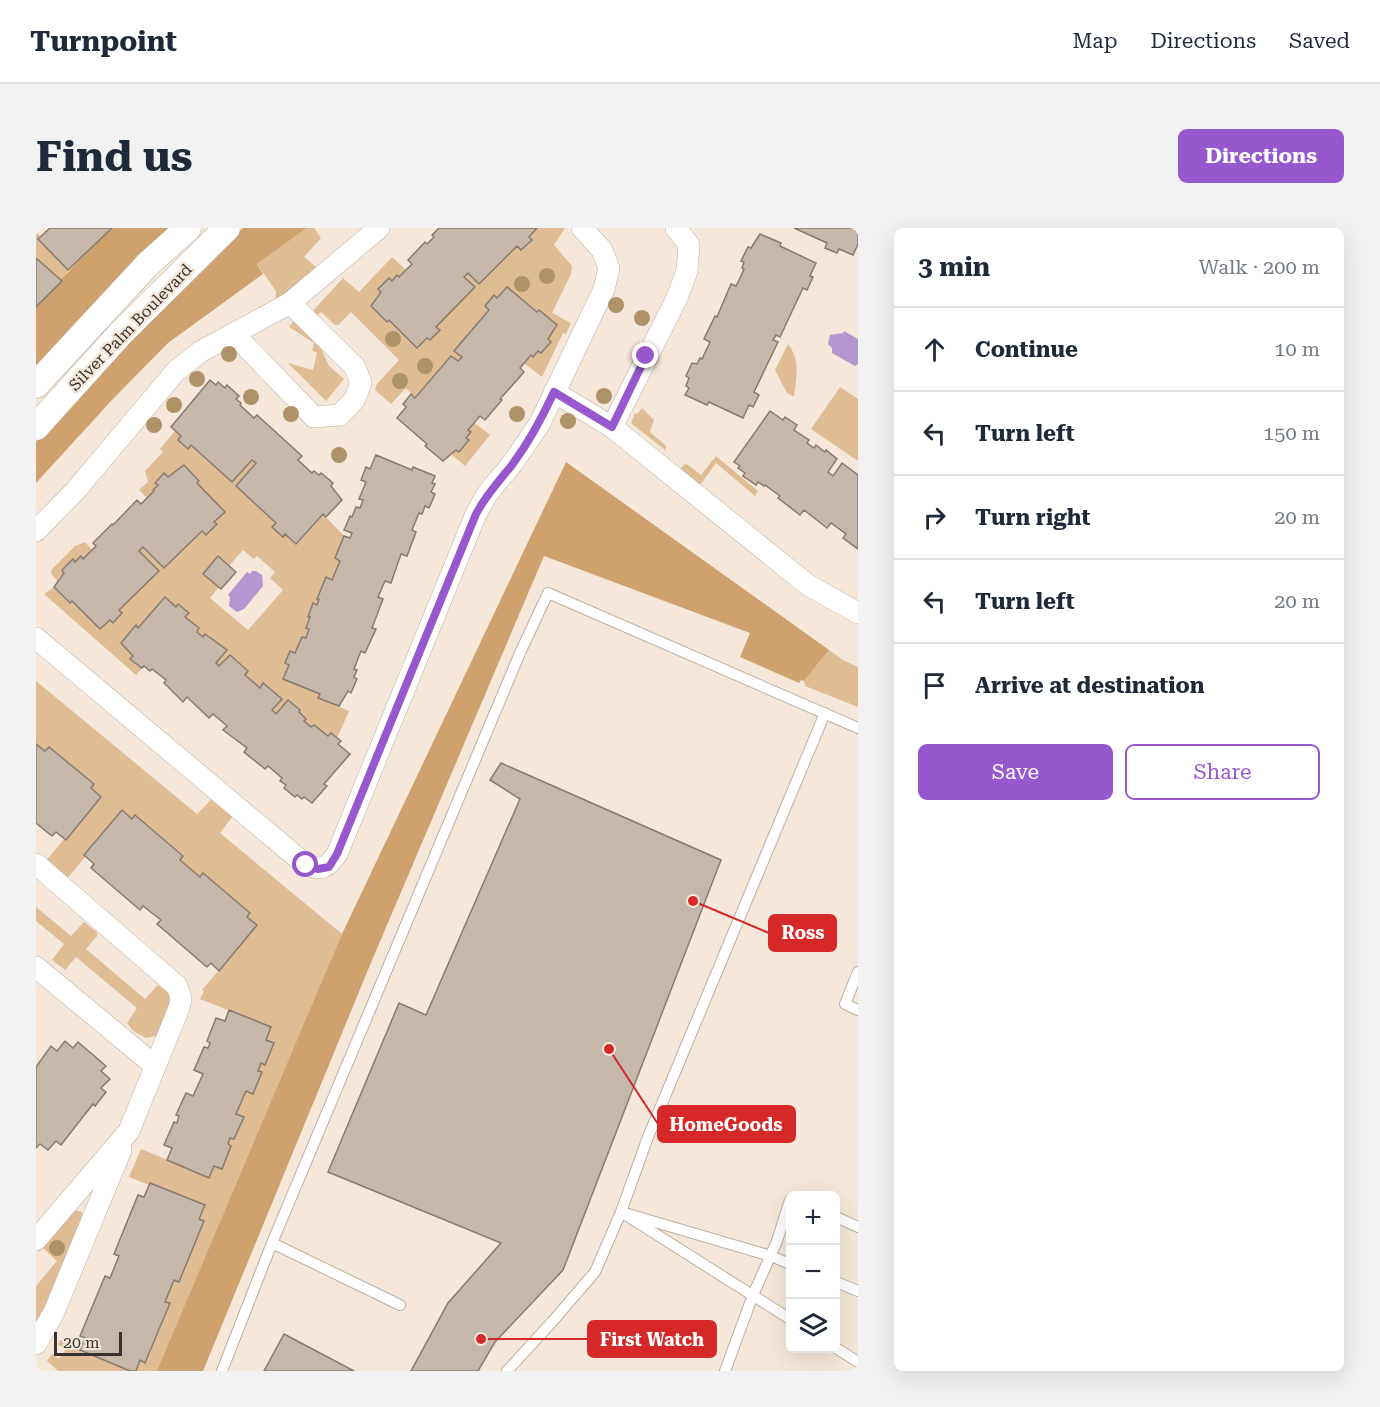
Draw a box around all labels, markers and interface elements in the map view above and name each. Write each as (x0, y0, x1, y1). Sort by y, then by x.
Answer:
text: Turnpoint (30, 25, 177, 58)
text: Map (1073, 29, 1117, 53)
text: Directions (1150, 29, 1256, 53)
text: Saved (1289, 29, 1350, 53)
button: Directions (1178, 129, 1344, 183)
text: Find us (36, 132, 193, 181)
text: 3 min (918, 252, 990, 282)
text: Walk · 200 m (1199, 255, 1320, 279)
street label: Silver Palm Boulevard (65, 260, 196, 395)
icon: ahead (918, 333, 951, 366)
text: Continue (975, 337, 1078, 362)
text: 10 m (1274, 337, 1320, 361)
route end (632, 342, 658, 368)
icon: left (918, 417, 951, 450)
text: Turn left (975, 421, 1075, 446)
text: 150 m (1263, 421, 1320, 445)
icon: right (918, 501, 951, 534)
text: Turn right (975, 505, 1090, 530)
text: 20 m (1274, 505, 1320, 529)
icon: left (918, 585, 951, 618)
text: Turn left (975, 589, 1075, 614)
text: 20 m (1274, 589, 1320, 613)
icon: arrive (918, 669, 951, 702)
text: Arrive at destination (975, 673, 1204, 698)
button: Save (918, 744, 1113, 800)
button: Share (1125, 744, 1320, 800)
route start (292, 851, 318, 877)
callout: Ross (769, 915, 836, 951)
text: Ross (781, 922, 825, 943)
callout: HomeGoods (658, 1106, 795, 1142)
text: HomeGoods (670, 1114, 782, 1135)
map controls (786, 1191, 840, 1353)
button: + (786, 1191, 840, 1245)
button: − (786, 1245, 840, 1299)
button: layers (786, 1299, 840, 1353)
callout: First Watch (588, 1321, 716, 1357)
scale bar (54, 1329, 122, 1356)
text: First Watch (600, 1329, 704, 1350)
text: 20 m (63, 1333, 100, 1352)

